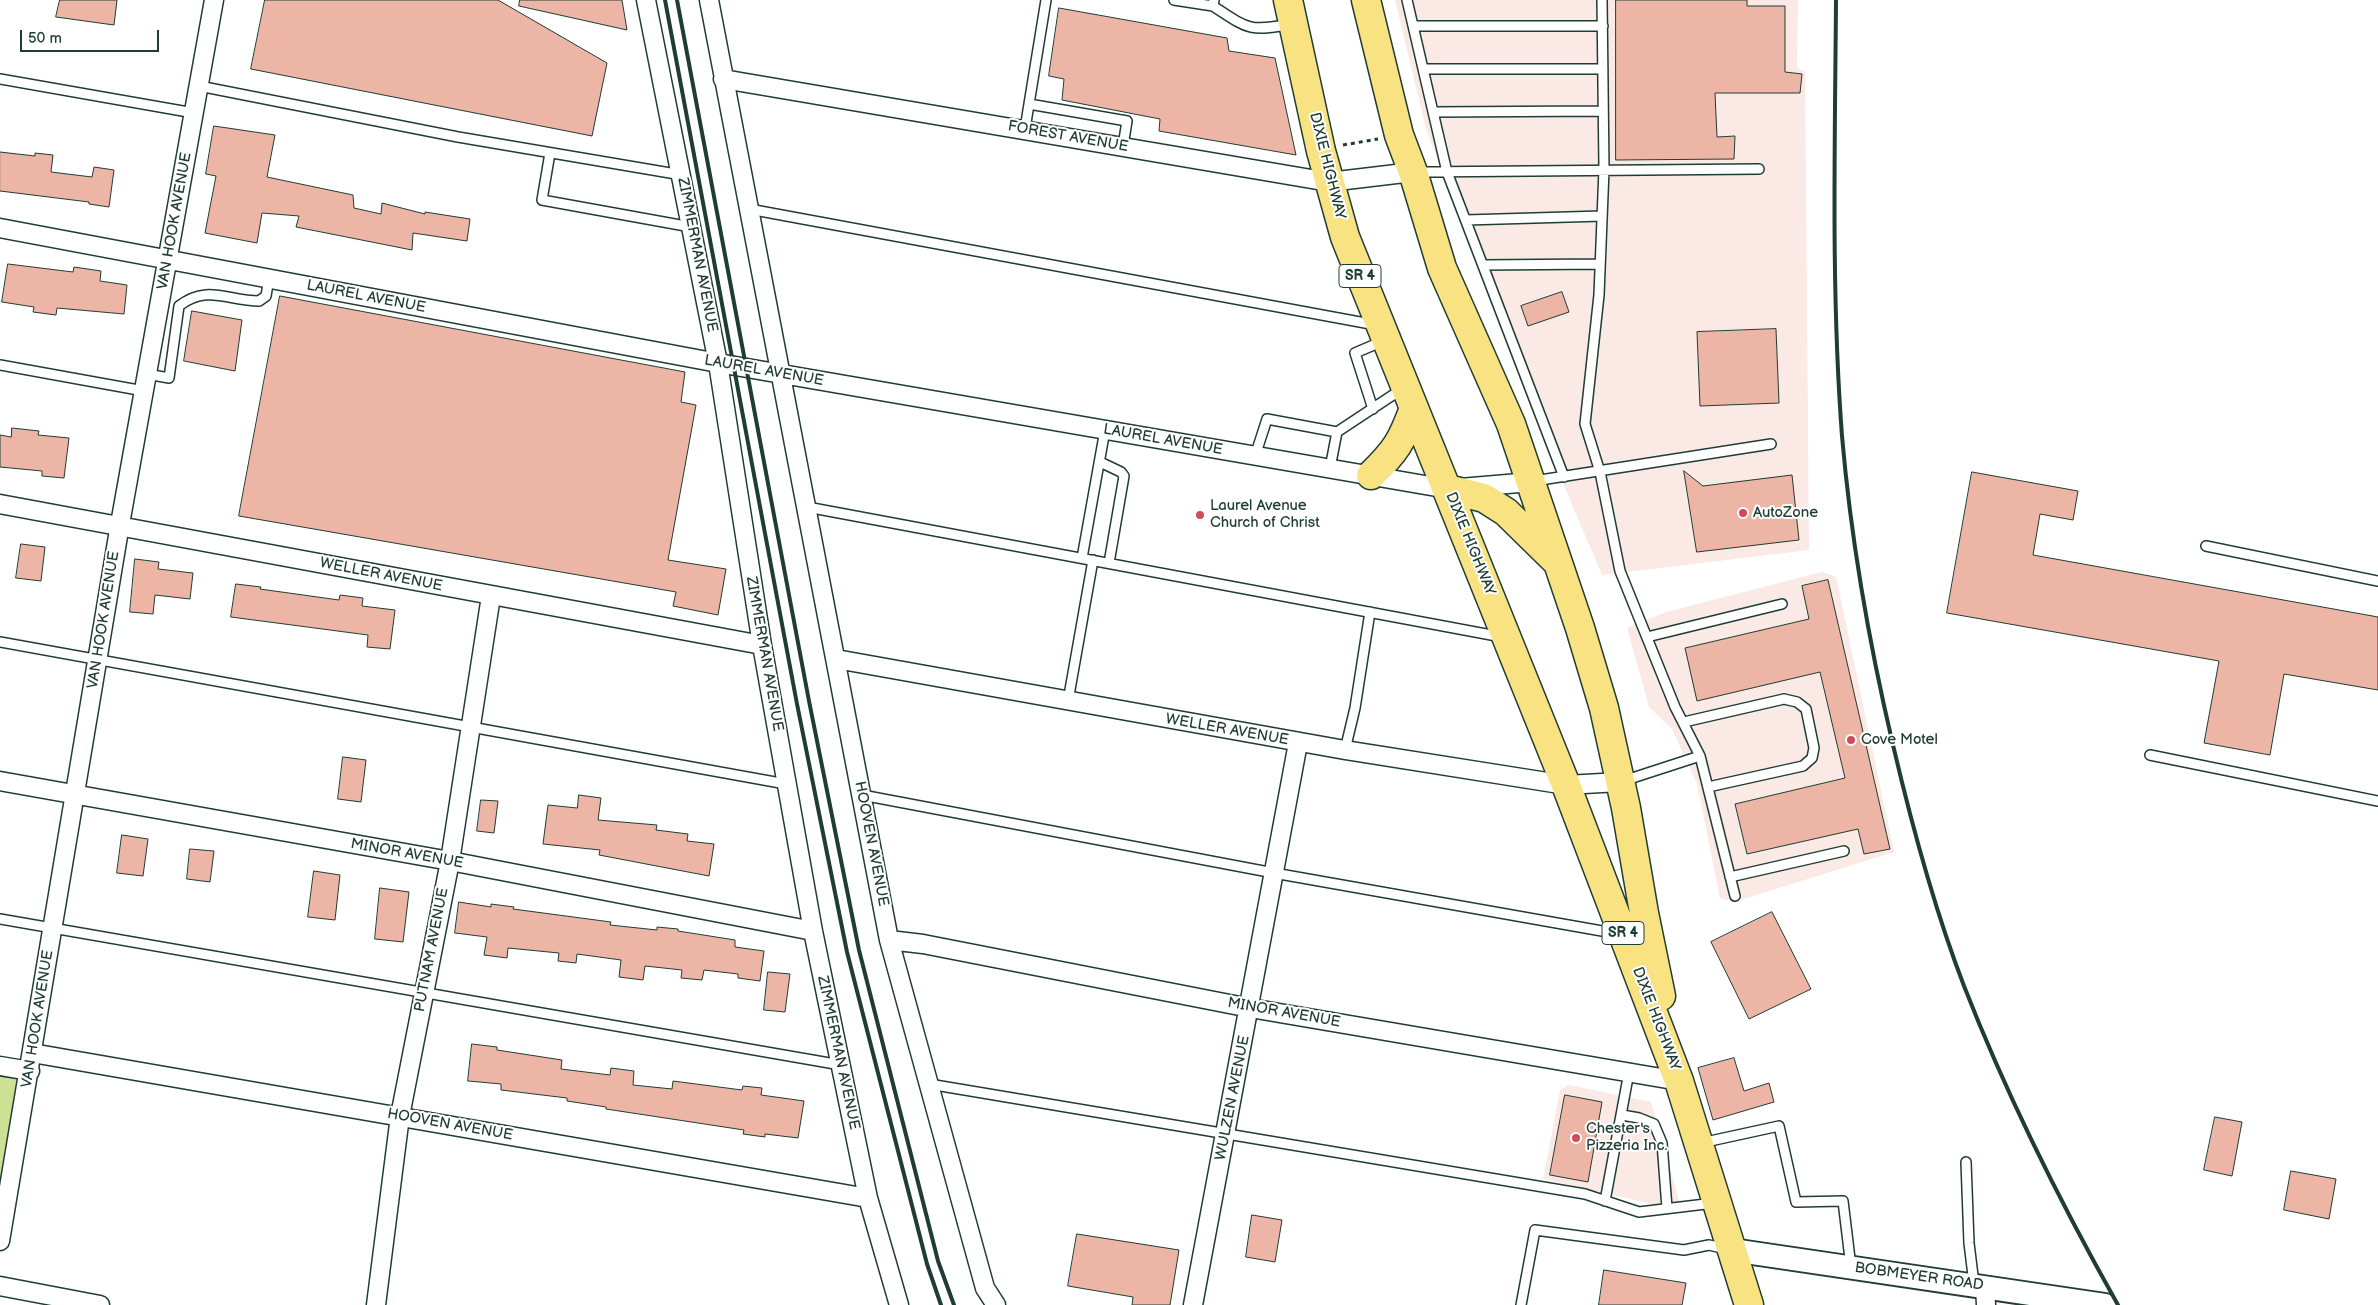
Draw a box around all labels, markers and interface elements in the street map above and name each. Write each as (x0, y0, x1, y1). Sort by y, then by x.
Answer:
scale bar (22, 20, 161, 52)
text: 50 m (28, 29, 62, 48)
street label: DIXIE HIGHWAY (1305, 111, 1349, 221)
street label: FOREST AVENUE (1006, 118, 1130, 156)
street label: VAN HOOK AVENUE (154, 151, 196, 291)
street label: ZIMMERMAN AVENUE (673, 176, 721, 334)
road number: SR 4 (1339, 264, 1381, 288)
street label: LAUREL AVENUE (305, 277, 427, 317)
street label: LAUREL AVENUE (703, 352, 825, 390)
street label: LAUREL AVENUE (1102, 421, 1224, 459)
street label: DIXIE HIGHWAY (1441, 490, 1499, 598)
place label: Laurel Avenue Church of Christ (1210, 497, 1320, 532)
place label: AutoZone (1753, 504, 1818, 522)
marker: AutoZone (1737, 507, 1749, 519)
marker: Laurel Avenue Church of Christ (1194, 509, 1206, 521)
street label: VAN HOOK AVENUE (84, 550, 124, 690)
street label: WELLER AVENUE (318, 554, 444, 596)
street label: ZIMMERMAN AVENUE (742, 575, 786, 733)
street label: WELLER AVENUE (1164, 710, 1290, 750)
place label: Cove Motel (1861, 731, 1938, 749)
marker: Cove Motel (1845, 734, 1857, 746)
street label: HOOVEN AVENUE (850, 780, 892, 908)
street label: MINOR AVENUE (349, 835, 465, 873)
street label: PUTNAM AVENUE (411, 886, 453, 1014)
road number: SR 4 (1602, 921, 1644, 944)
street label: VAN HOOK AVENUE (18, 949, 58, 1089)
street label: DIXIE HIGHWAY (1628, 965, 1684, 1073)
street label: ZIMMERMAN AVENUE (813, 974, 863, 1132)
street label: MINOR AVENUE (1226, 994, 1342, 1032)
street label: WULZEN AVENUE (1212, 1034, 1254, 1162)
street label: HOOVEN AVENUE (386, 1105, 514, 1145)
place label: Chester's Pizzeria Inc. (1586, 1120, 1667, 1155)
marker: Chester's Pizzeria Inc. (1570, 1132, 1582, 1144)
street label: BOBMEYER ROAD (1853, 1259, 1985, 1295)

